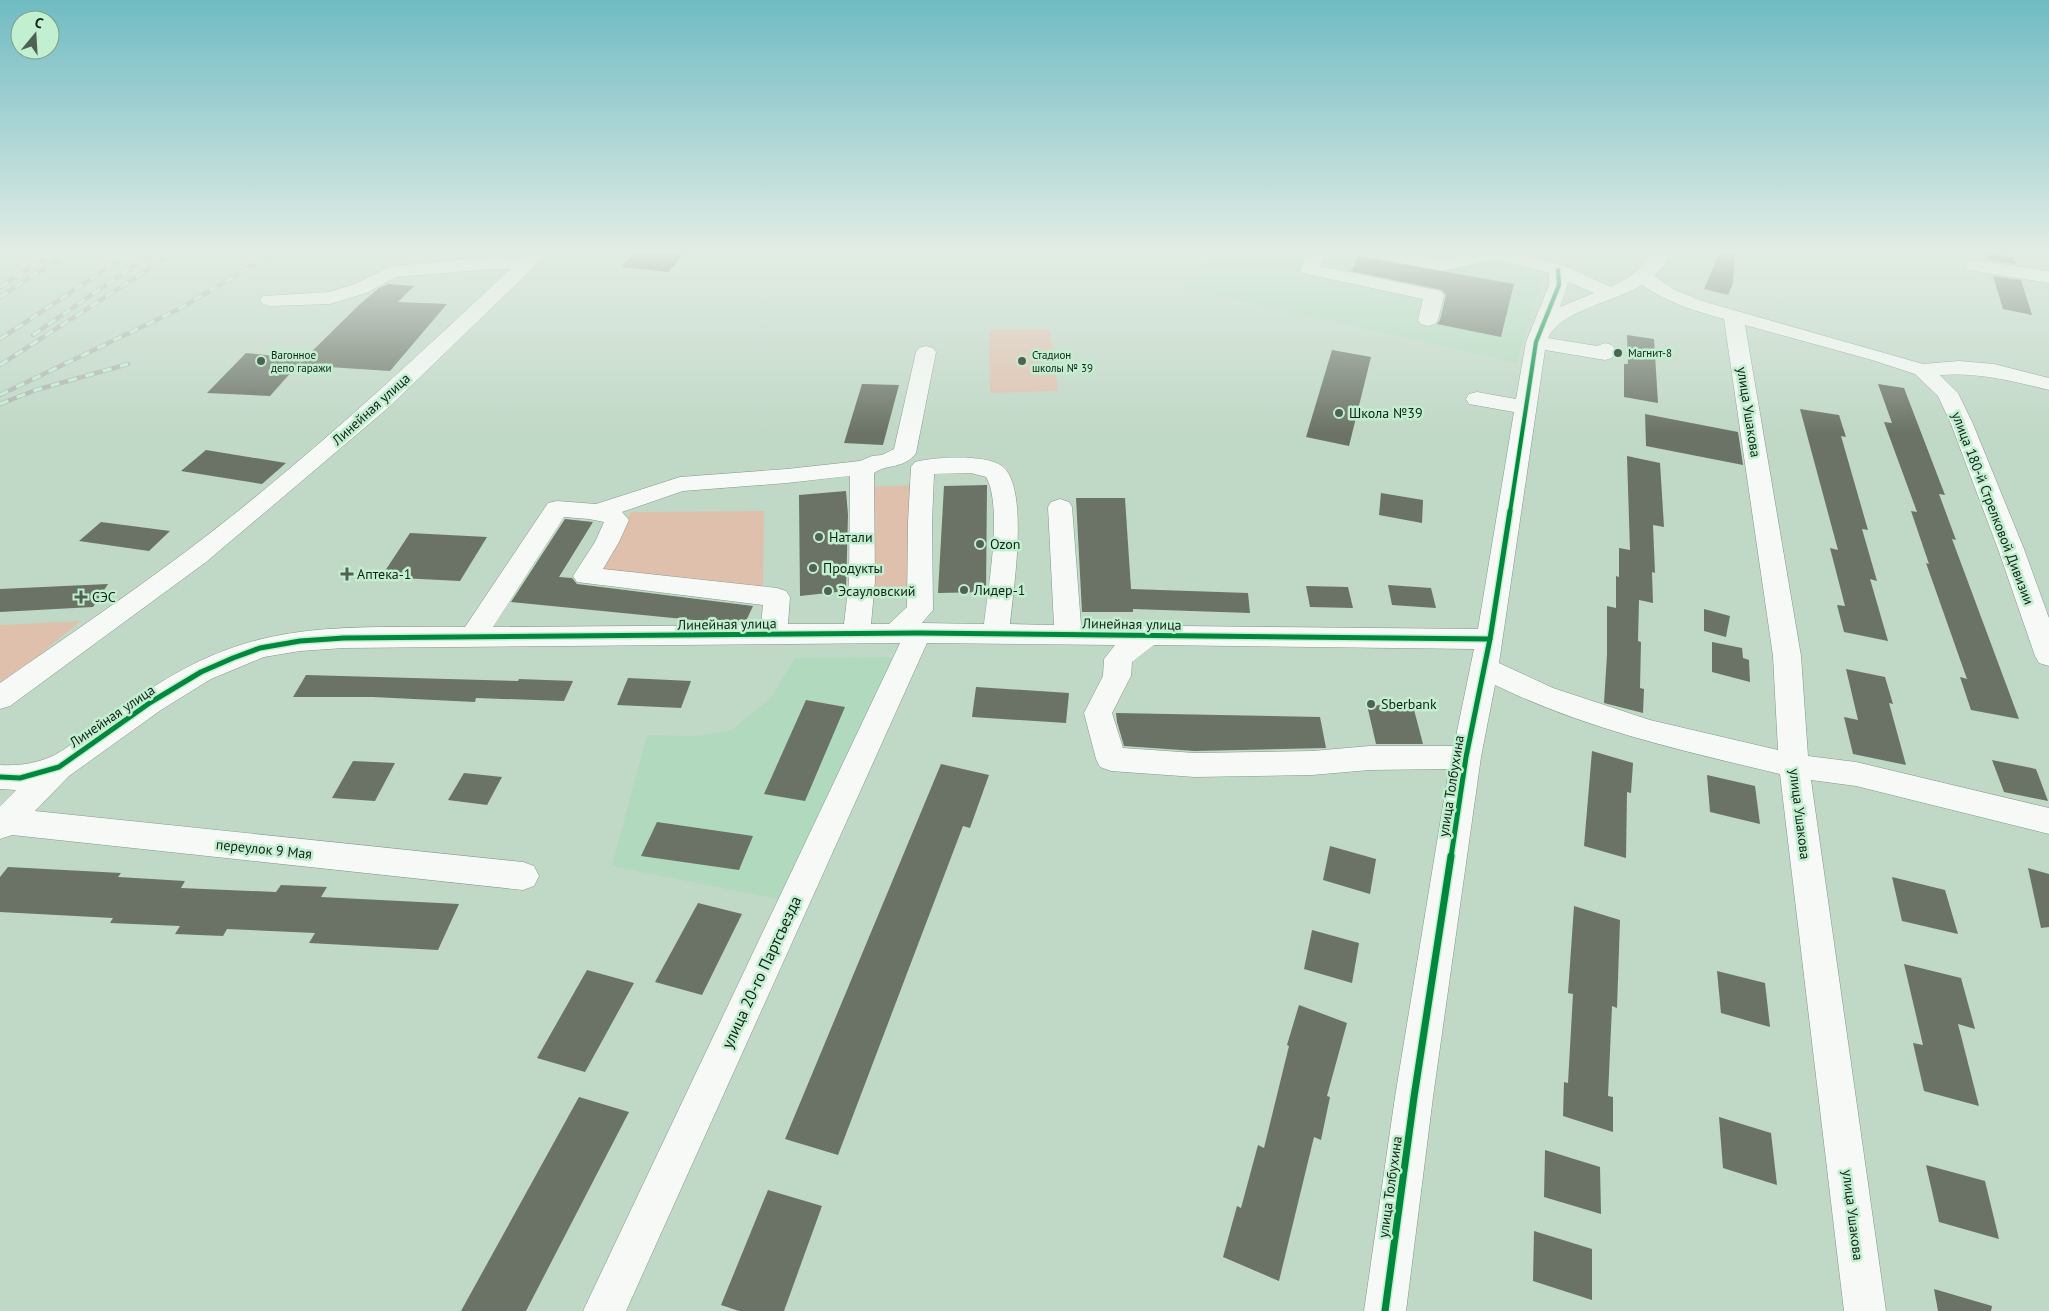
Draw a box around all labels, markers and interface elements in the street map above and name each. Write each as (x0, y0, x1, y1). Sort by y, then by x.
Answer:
north arrow (10, 10, 60, 60)
text: С (33, 13, 46, 32)
place label: Магнит-8 (1628, 346, 1672, 360)
marker: Магнит-8 (1612, 347, 1624, 359)
place label: Вагонное депо гаражи (271, 348, 331, 375)
place label: Стадион школы № 39 (1032, 348, 1093, 375)
marker: Вагонное депо гаражи (255, 355, 267, 367)
marker: Стадион школы № 39 (1016, 355, 1028, 367)
street label: улица Ушакова (1733, 366, 1765, 458)
street label: Линейная улица (327, 369, 414, 450)
place label: Школа №39 (1349, 404, 1423, 422)
marker: Школа №39 (1333, 407, 1345, 419)
street label: улица 180-й Стрелковой Дивизии (1948, 409, 2038, 607)
place label: Натали (829, 528, 873, 546)
marker: Натали (813, 531, 825, 543)
place label: Ozon (990, 535, 1020, 553)
marker: Ozon (974, 538, 986, 550)
place label: Продукты (823, 559, 883, 577)
marker: Продукты (807, 562, 819, 574)
place label: Аптека-1 (357, 565, 411, 583)
marker: Аптека-1 (341, 568, 353, 580)
place label: Лидер-1 (973, 581, 1025, 599)
place label: Эсауловский (838, 582, 916, 600)
marker: Лидер-1 (958, 584, 970, 596)
marker: Эсауловский (822, 585, 834, 597)
place label: СЭС (92, 588, 116, 606)
marker: СЭС (74, 590, 88, 604)
street label: Линейная улица (676, 614, 777, 634)
street label: Линейная улица (1081, 614, 1182, 634)
street label: Линейная улица (65, 681, 158, 752)
place label: Sberbank (1381, 695, 1437, 713)
marker: Sberbank (1365, 698, 1377, 710)
street label: улица Толбухина (1434, 734, 1468, 838)
street label: улица Ушакова (1786, 768, 1814, 860)
street label: переулок 9 Мая (215, 835, 313, 863)
street label: улица 20-го Партсъезда (717, 892, 805, 1052)
street label: улица Толбухина (1374, 1135, 1406, 1239)
street label: улица Ушакова (1839, 1169, 1867, 1261)

